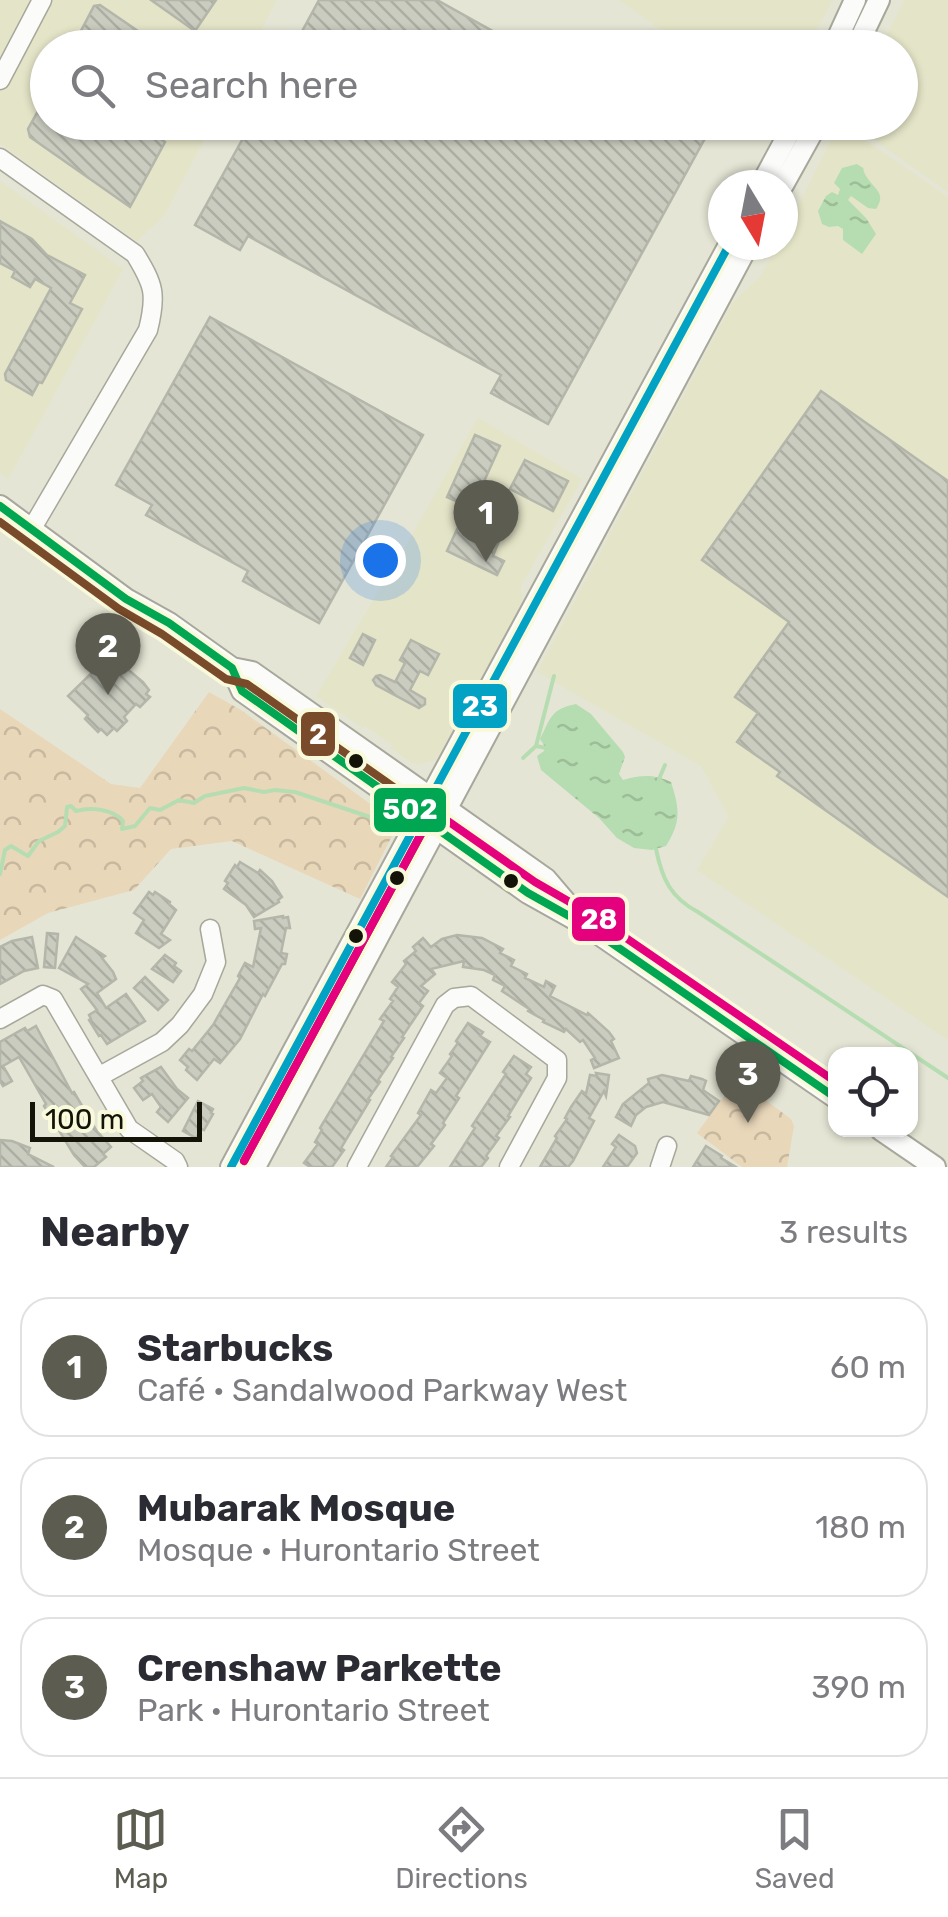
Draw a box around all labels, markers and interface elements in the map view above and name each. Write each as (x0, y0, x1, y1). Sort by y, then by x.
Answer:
search box (30, 30, 918, 140)
icon: search (65, 58, 120, 113)
text: Search here (145, 62, 358, 108)
north arrow (708, 170, 798, 260)
pin: 1 (454, 480, 518, 562)
your location (355, 535, 406, 586)
pin: 2 (76, 612, 140, 695)
line badge: 23 (451, 682, 509, 730)
text: 23 (462, 690, 498, 723)
line badge: 2 (299, 710, 337, 758)
text: 2 (309, 718, 327, 751)
unlabelled marker (346, 751, 366, 771)
line badge: 502 (372, 786, 448, 834)
text: 502 (382, 793, 438, 826)
unlabelled marker (387, 868, 407, 888)
unlabelled marker (501, 871, 521, 891)
line badge: 28 (570, 895, 627, 943)
text: 28 (580, 903, 618, 936)
unlabelled marker (346, 926, 366, 946)
pin: 3 (716, 1040, 780, 1123)
map controls (828, 1047, 918, 1137)
button: locate (828, 1047, 918, 1137)
scale bar (30, 1097, 202, 1142)
text: 100 m (45, 1103, 124, 1136)
text: Nearby (40, 1207, 190, 1257)
text: 3 results (779, 1213, 908, 1251)
text: Starbucks (137, 1325, 333, 1371)
text: 1 (67, 1348, 82, 1386)
text: 60 m (830, 1348, 906, 1386)
text: Café · Sandalwood Parkway West (137, 1371, 627, 1409)
text: Mubarak Mosque (137, 1485, 455, 1531)
text: 2 (64, 1508, 85, 1546)
text: 180 m (815, 1508, 906, 1546)
text: Mosque · Hurontario Street (137, 1531, 540, 1569)
text: Crenshaw Parkette (137, 1645, 502, 1691)
text: 3 (64, 1668, 85, 1706)
text: 390 m (811, 1668, 906, 1706)
text: Park · Hurontario Street (137, 1691, 490, 1729)
tab: Map (113, 1802, 168, 1895)
tab: Directions (395, 1802, 528, 1895)
tab: Saved (755, 1802, 835, 1895)

